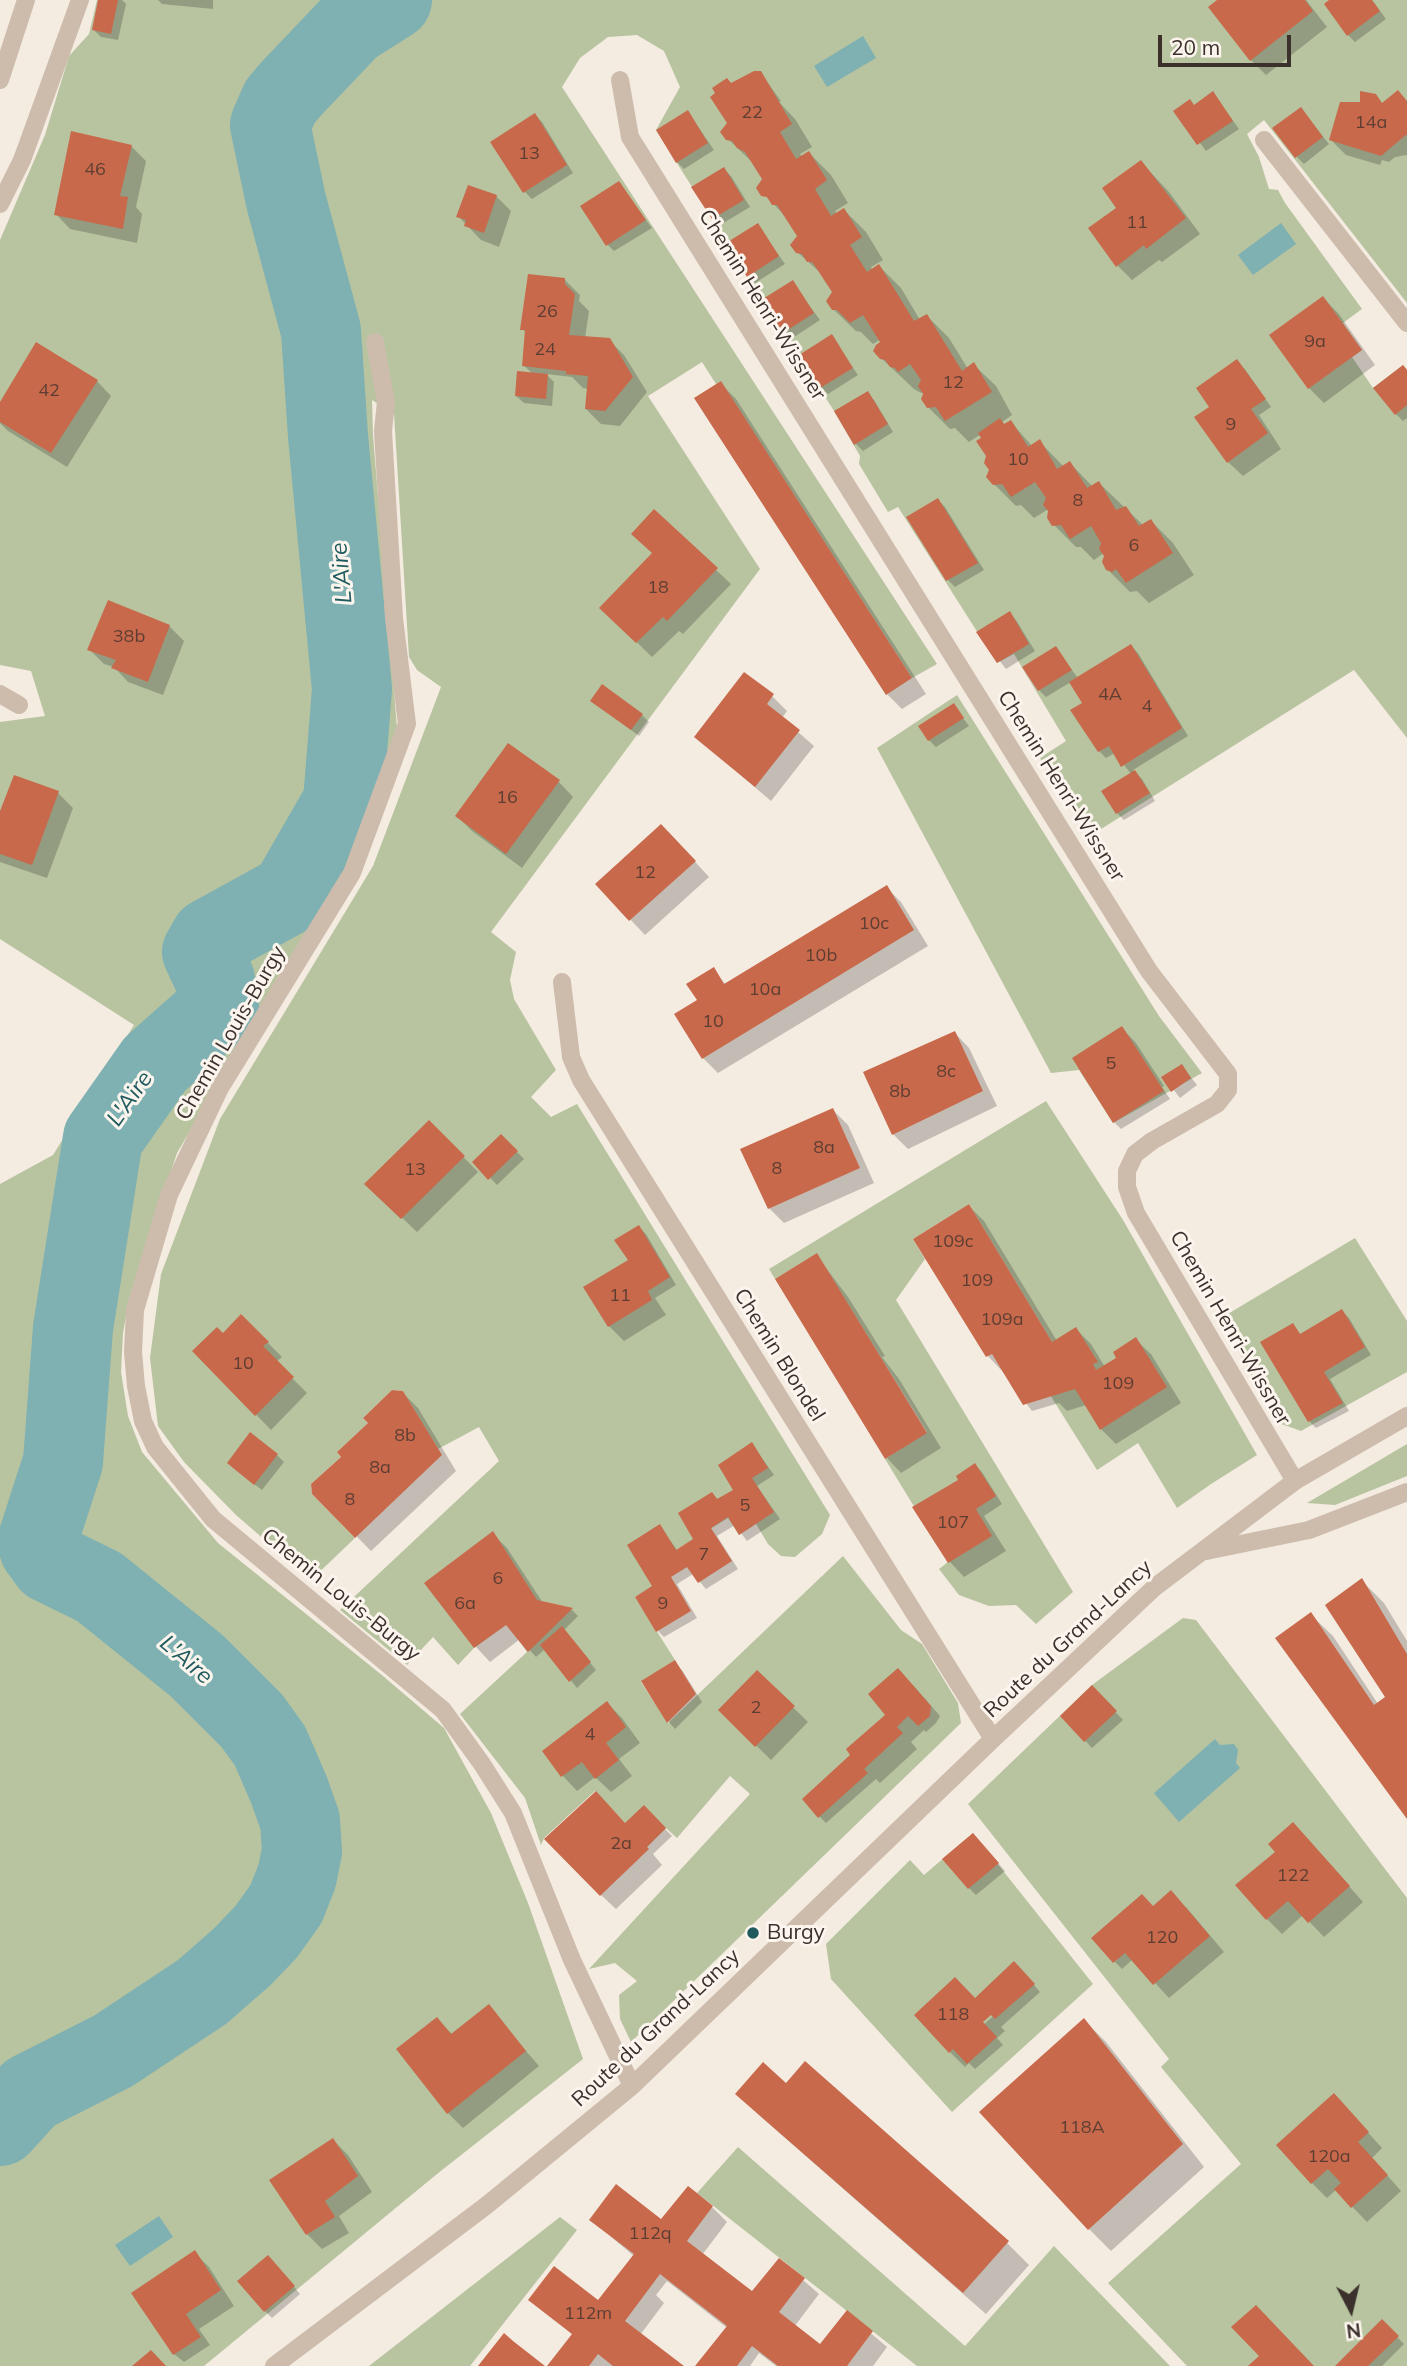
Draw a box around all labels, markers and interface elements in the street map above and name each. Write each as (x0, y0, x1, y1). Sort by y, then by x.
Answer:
scale bar (1162, 21, 1295, 65)
text: 20 m (1171, 34, 1220, 60)
house number: 22 (741, 102, 763, 124)
house number: 14a (1355, 112, 1387, 134)
house number: 13 (518, 143, 540, 165)
house number: 46 (84, 159, 106, 181)
street label: Chemin Henri-Wissner (693, 205, 831, 405)
house number: 11 (1126, 212, 1148, 234)
house number: 26 (536, 301, 558, 323)
house number: 9a (1304, 331, 1326, 353)
house number: 24 (534, 339, 556, 361)
house number: 12 (942, 372, 964, 394)
house number: 42 (38, 380, 60, 402)
house number: 9 (1226, 414, 1236, 436)
house number: 10 (1007, 449, 1029, 471)
house number: 8 (1073, 490, 1083, 512)
house number: 6 (1129, 535, 1139, 557)
water label: L'Aire (326, 542, 358, 604)
house number: 18 (647, 577, 669, 599)
house number: 38b (113, 626, 145, 648)
house number: 4A (1098, 684, 1122, 706)
street label: Chemin Henri-Wissner (992, 686, 1130, 886)
house number: 4 (1142, 696, 1152, 718)
house number: 16 (496, 787, 518, 809)
house number: 12 (634, 862, 656, 884)
house number: 10c (859, 913, 889, 935)
street label: Chemin Louis-Burgy (171, 941, 291, 1125)
house number: 10b (805, 945, 837, 967)
house number: 10a (749, 979, 781, 1001)
house number: 10 (702, 1011, 724, 1033)
house number: 5 (1106, 1053, 1116, 1075)
house number: 8c (936, 1061, 956, 1083)
water label: L'Aire (101, 1066, 159, 1132)
house number: 8b (889, 1081, 911, 1103)
house number: 8a (813, 1137, 835, 1159)
house number: 8 (772, 1158, 782, 1180)
house number: 13 (404, 1159, 426, 1181)
street label: Chemin Henri-Wissner (1164, 1226, 1296, 1430)
house number: 109c (932, 1231, 974, 1253)
house number: 109 (961, 1270, 993, 1292)
street label: Chemin Blondel (728, 1284, 830, 1426)
house number: 11 (609, 1285, 631, 1307)
house number: 109a (980, 1309, 1024, 1331)
house number: 10 (232, 1353, 254, 1375)
house number: 109 (1102, 1373, 1134, 1395)
house number: 8b (394, 1425, 416, 1447)
house number: 8a (369, 1457, 391, 1479)
house number: 8 (345, 1489, 355, 1511)
house number: 5 (740, 1495, 750, 1517)
house number: 107 (937, 1512, 969, 1534)
street label: Chemin Louis-Burgy (257, 1523, 425, 1667)
house number: 7 (699, 1544, 709, 1566)
street label: Route du Grand-Lancy (979, 1555, 1157, 1723)
house number: 6 (493, 1568, 503, 1590)
house number: 6a (454, 1593, 476, 1615)
house number: 9 (658, 1593, 668, 1615)
water label: L'Aire (154, 1630, 218, 1690)
house number: 2 (751, 1697, 761, 1719)
house number: 4 (585, 1724, 595, 1746)
house number: 2a (610, 1833, 632, 1855)
house number: 122 (1277, 1865, 1309, 1887)
place label: Burgy (767, 1920, 825, 1946)
marker: Burgy (745, 1925, 761, 1941)
house number: 120 (1146, 1927, 1178, 1949)
street label: Route du Grand-Lancy (567, 1944, 745, 2112)
house number: 118 (937, 2004, 969, 2026)
house number: 118A (1059, 2117, 1105, 2139)
house number: 120a (1307, 2146, 1351, 2168)
house number: 112q (628, 2223, 672, 2245)
north arrow (1316, 2275, 1386, 2345)
house number: 112m (564, 2303, 612, 2325)
text: N (1345, 2318, 1362, 2344)

